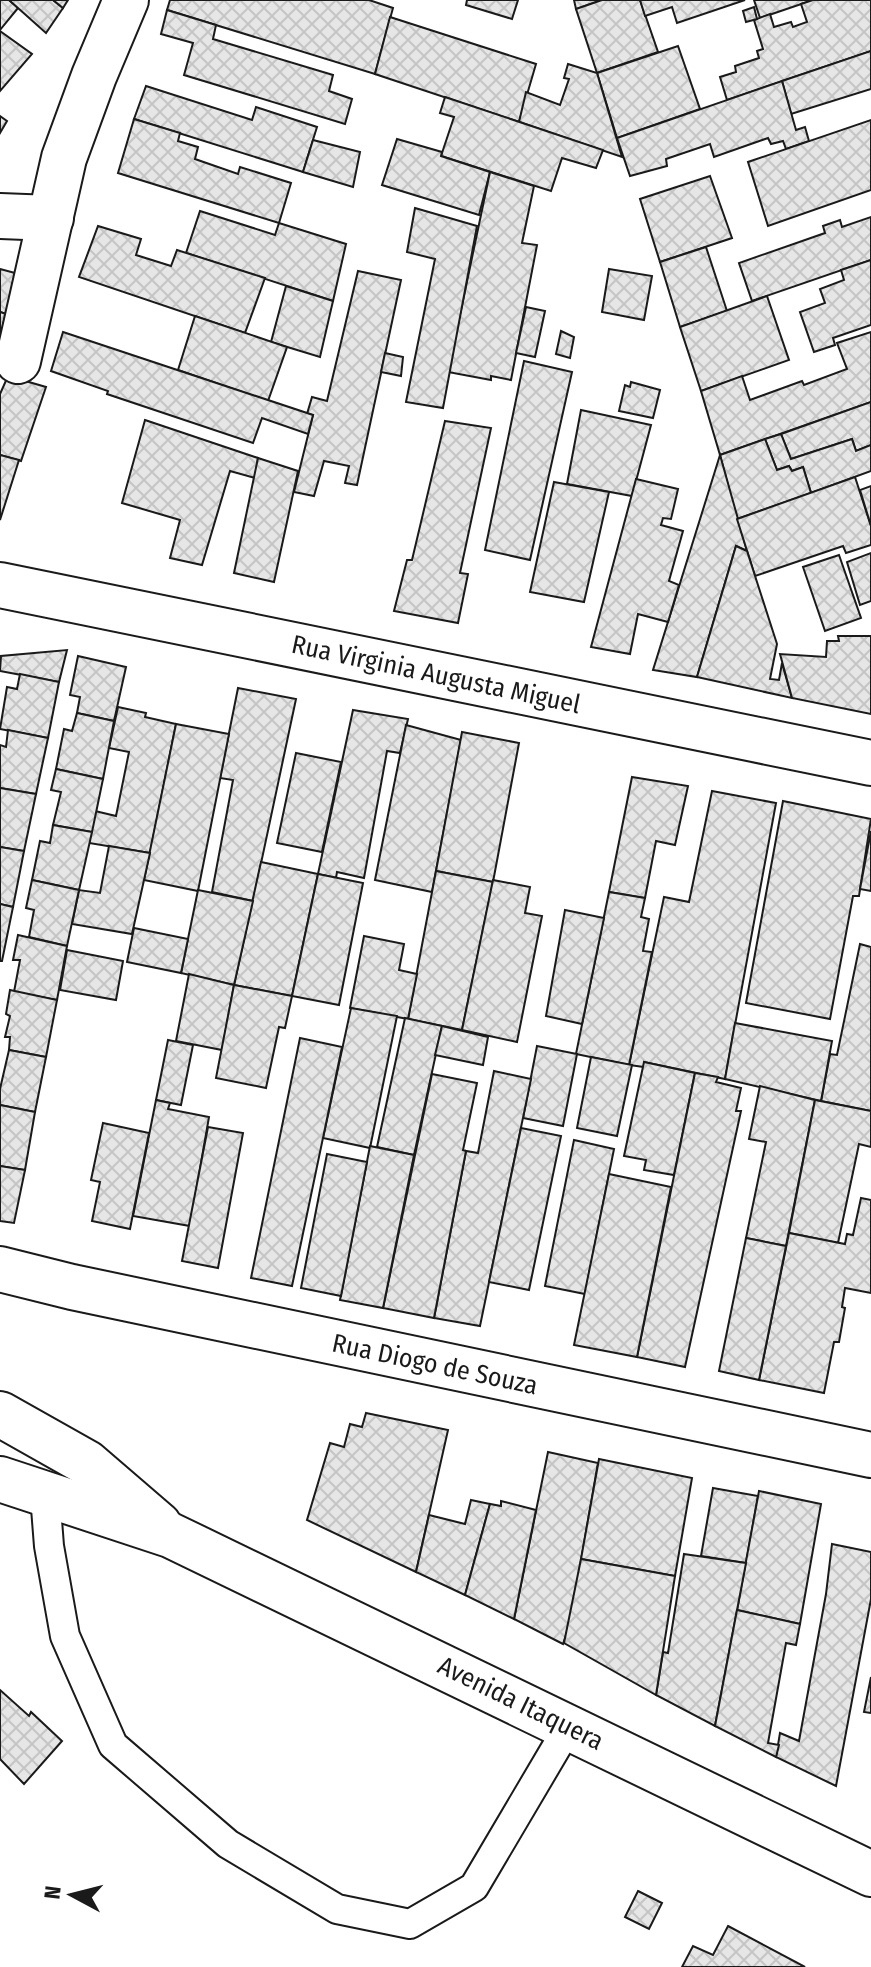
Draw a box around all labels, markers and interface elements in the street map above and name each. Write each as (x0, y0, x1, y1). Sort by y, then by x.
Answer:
street label: Rua Virginia Augusta Miguel (289, 629, 583, 720)
street label: Rua Diogo de Souza (329, 1328, 540, 1401)
street label: Avenida Itaquera (433, 1650, 609, 1757)
north arrow (32, 1855, 112, 1935)
text: N (38, 1884, 67, 1901)

